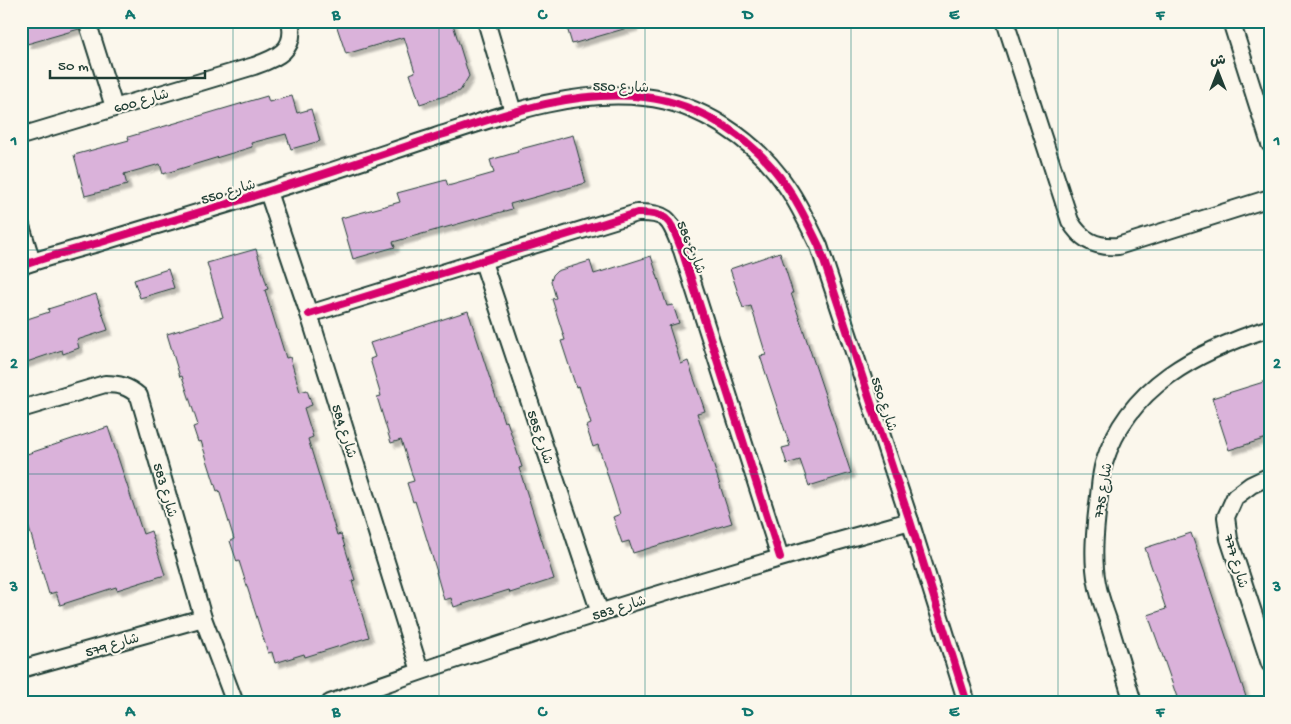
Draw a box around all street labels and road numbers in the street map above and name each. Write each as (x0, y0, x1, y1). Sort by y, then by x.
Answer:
street label: شارع 550 (592, 79, 649, 98)
street label: شارع 600 (112, 86, 171, 118)
street label: شارع 550 (199, 177, 258, 210)
street label: شارع 586 (671, 219, 708, 277)
street label: شارع 550 (866, 375, 899, 434)
street label: شارع 584 (326, 403, 359, 461)
street label: شارع 585 (522, 409, 555, 467)
street label: شارع 583 (148, 461, 179, 520)
street label: شارع 775 (1091, 462, 1118, 520)
street label: شارع 777 (1219, 532, 1250, 591)
street label: شارع 583 (590, 593, 649, 626)
street label: شارع 579 (84, 631, 142, 662)

